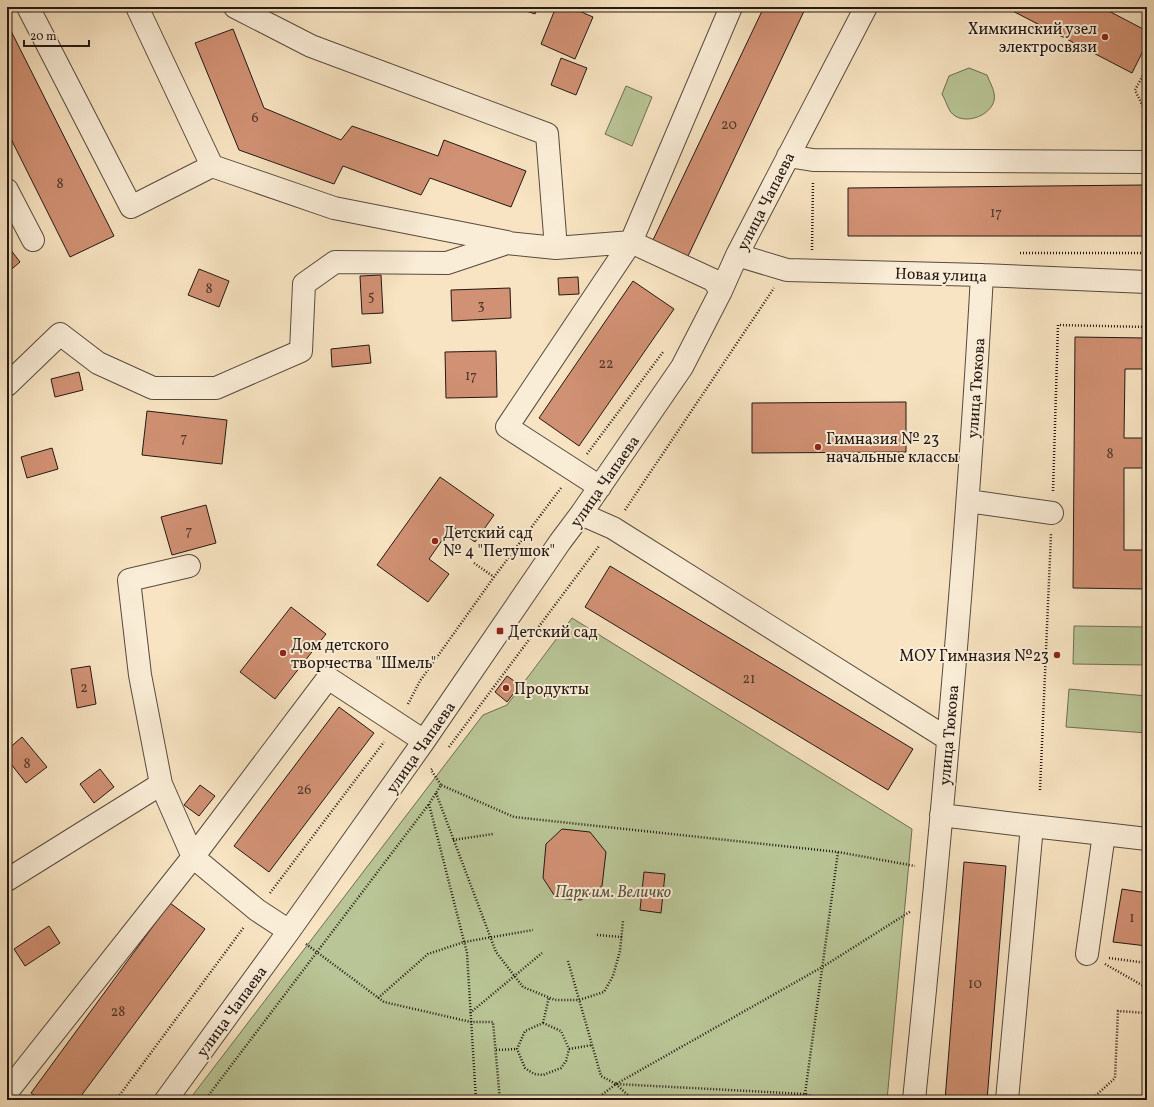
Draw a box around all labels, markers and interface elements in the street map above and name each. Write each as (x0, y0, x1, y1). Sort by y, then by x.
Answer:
place label: Химкинский узел электросвязи (968, 19, 1097, 59)
scale bar (24, 22, 89, 48)
text: 20 m (30, 29, 57, 45)
marker: Химкинский узел электросвязи (1100, 32, 1110, 42)
house number: 6 (251, 109, 259, 128)
house number: 20 (721, 116, 737, 135)
street label: улица Чапаева (733, 149, 801, 255)
house number: 8 (56, 175, 64, 194)
house number: 17 (990, 204, 1002, 223)
street label: Новая улица (894, 263, 987, 289)
house number: 8 (205, 280, 213, 299)
house number: 5 (368, 287, 374, 306)
house number: 3 (477, 296, 485, 315)
street label: улица Тюкова (963, 337, 991, 439)
house number: 22 (598, 355, 614, 374)
house number: 17 (465, 367, 477, 386)
house number: 7 (181, 429, 188, 448)
place label: Гимназия № 23 начальные классы (826, 429, 959, 469)
street label: улица Чапаева (566, 432, 646, 533)
marker: Гимназия № 23 начальные классы (813, 442, 823, 452)
house number: 8 (1106, 445, 1114, 464)
house number: 7 (186, 522, 193, 541)
place label: Детский сад № 4 "Петушок" (443, 523, 555, 563)
marker: Детский сад № 4 "Петушок" (430, 536, 440, 546)
place label: Детский сад (508, 622, 598, 644)
marker: Детский сад (495, 626, 505, 636)
place label: Дом детского творчества "Шмель" (291, 635, 436, 675)
place label: МОУ Гимназия №23 (899, 646, 1049, 668)
marker: Дом детского творчества "Шмель" (278, 648, 288, 658)
marker: МОУ Гимназия №23 (1052, 650, 1062, 660)
house number: 21 (743, 670, 755, 689)
house number: 2 (80, 679, 88, 698)
place label: Продукты (514, 679, 589, 701)
marker: Продукты (501, 683, 511, 693)
street label: улица Тюкова (935, 684, 965, 786)
street label: улица Чапаева (382, 698, 462, 799)
house number: 8 (23, 755, 31, 774)
house number: 26 (297, 781, 311, 800)
park label: Парк им. Величко (555, 882, 672, 904)
house number: 1 (1129, 909, 1135, 928)
street label: улица Чапаева (192, 962, 273, 1062)
house number: 10 (968, 975, 982, 994)
house number: 28 (111, 1003, 125, 1022)

